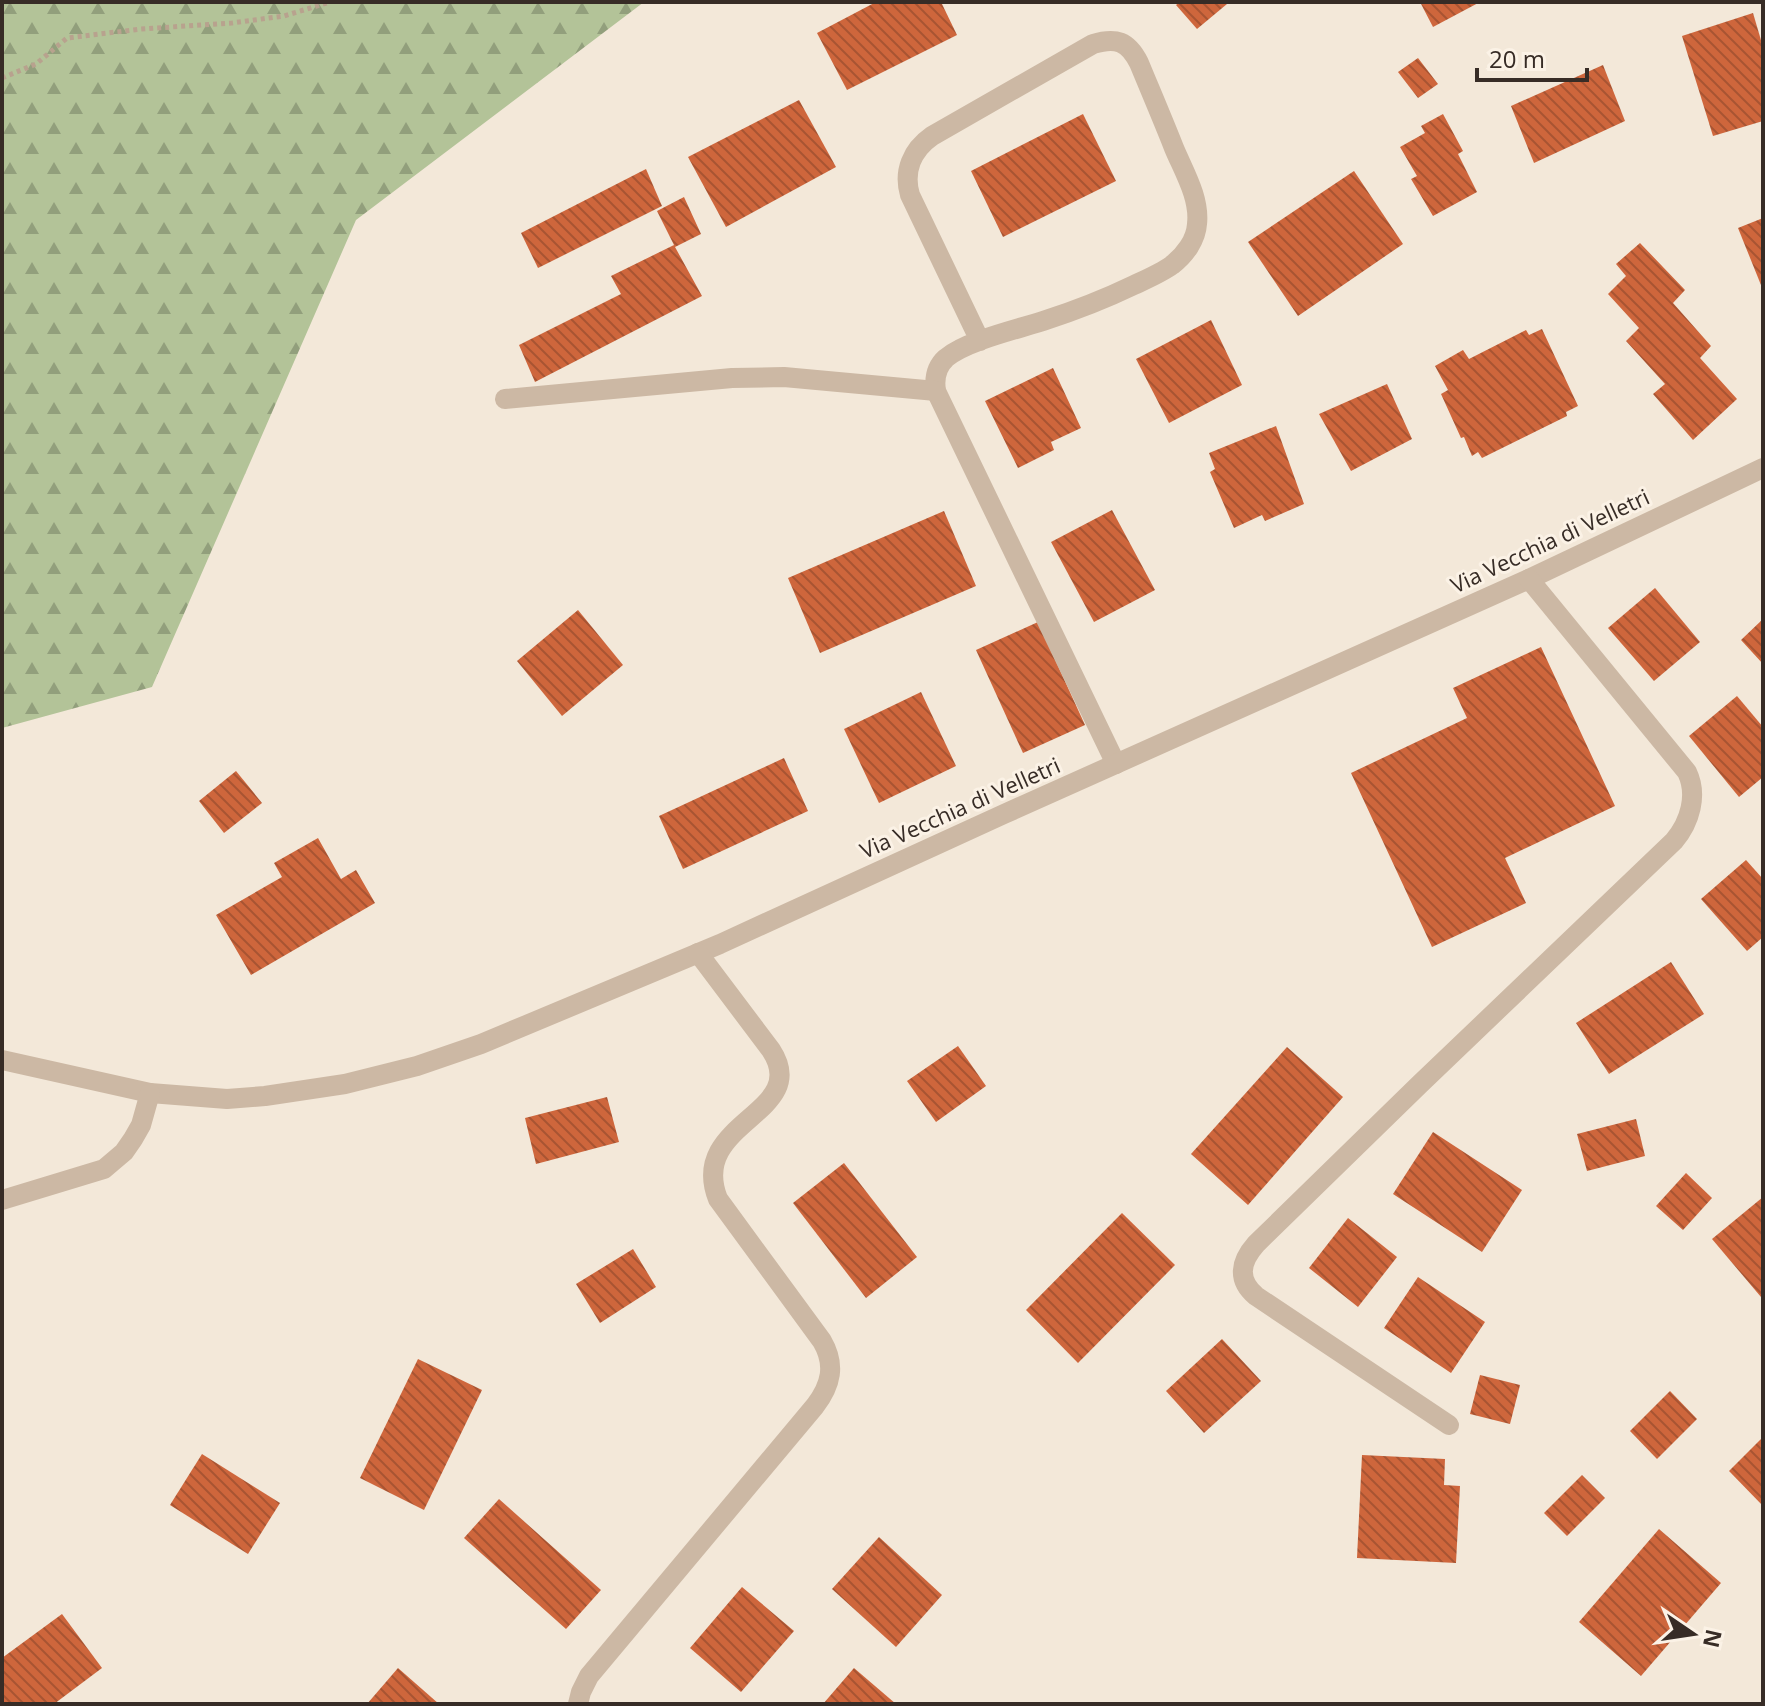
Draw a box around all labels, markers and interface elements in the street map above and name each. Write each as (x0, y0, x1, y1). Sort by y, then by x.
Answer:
scale bar (1477, 32, 1587, 82)
text: 20 m (1489, 42, 1545, 75)
street label: Via Vecchia di Velletri (1445, 481, 1654, 599)
street label: Via Vecchia di Velletri (855, 749, 1064, 865)
north arrow (1653, 1594, 1733, 1674)
text: N (1697, 1627, 1730, 1651)

